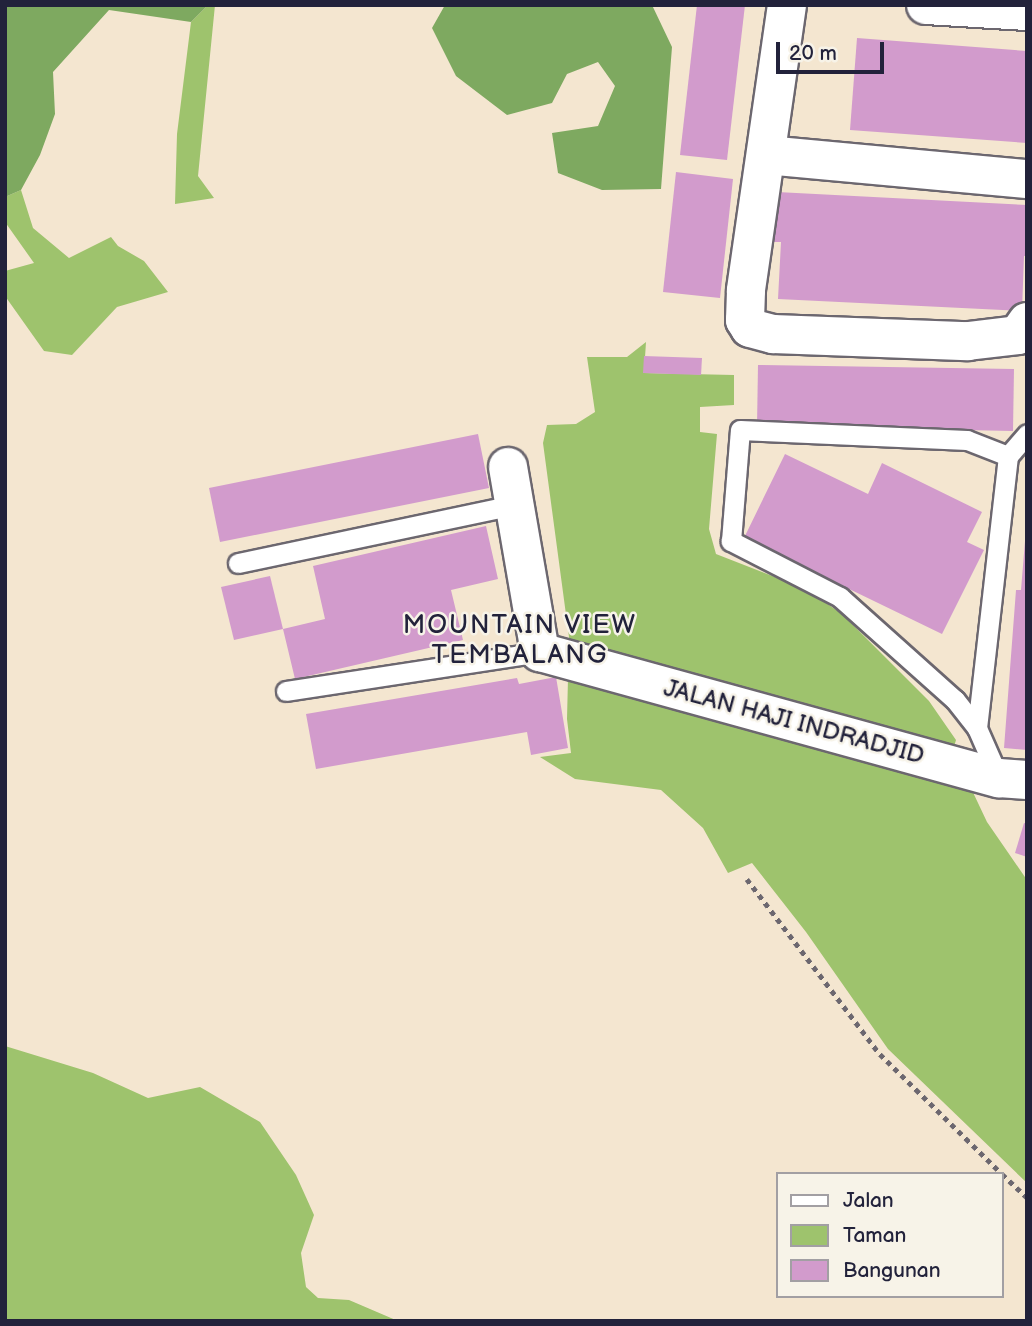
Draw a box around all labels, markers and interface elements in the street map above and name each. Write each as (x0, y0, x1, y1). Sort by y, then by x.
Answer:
scale bar (780, 28, 888, 72)
text: 20 m (789, 41, 837, 66)
district label: MOUNTAIN VIEW TEMBALANG (404, 610, 636, 672)
street label: JALAN HAJI INDRADJID (661, 673, 927, 771)
legend (776, 1172, 1004, 1298)
text: Jalan (843, 1188, 894, 1213)
text: Taman (843, 1223, 906, 1248)
text: Bangunan (843, 1258, 941, 1283)

